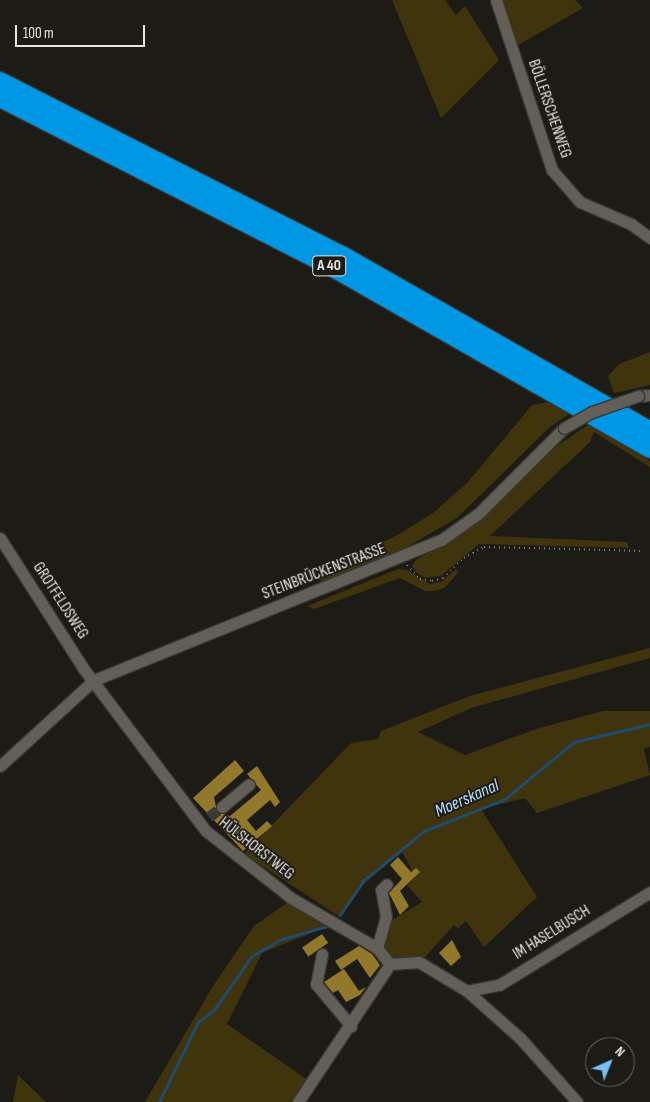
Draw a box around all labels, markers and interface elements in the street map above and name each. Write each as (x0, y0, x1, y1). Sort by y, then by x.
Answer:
scale bar (18, 15, 148, 47)
text: 100 m (23, 24, 54, 43)
street label: BÖLLERSCHENWEG (523, 57, 575, 161)
road number: A 40 (312, 254, 346, 278)
street label: STEINBRÜCKENSTRASSE (260, 540, 388, 604)
street label: GROTFELDSWEG (28, 559, 92, 643)
water label: Moerskanal (432, 775, 502, 823)
street label: HÜLSHORSTWEG (215, 814, 297, 884)
street label: IM HASELBUSCH (510, 902, 594, 964)
north arrow (585, 1037, 635, 1087)
text: N (611, 1043, 629, 1060)

